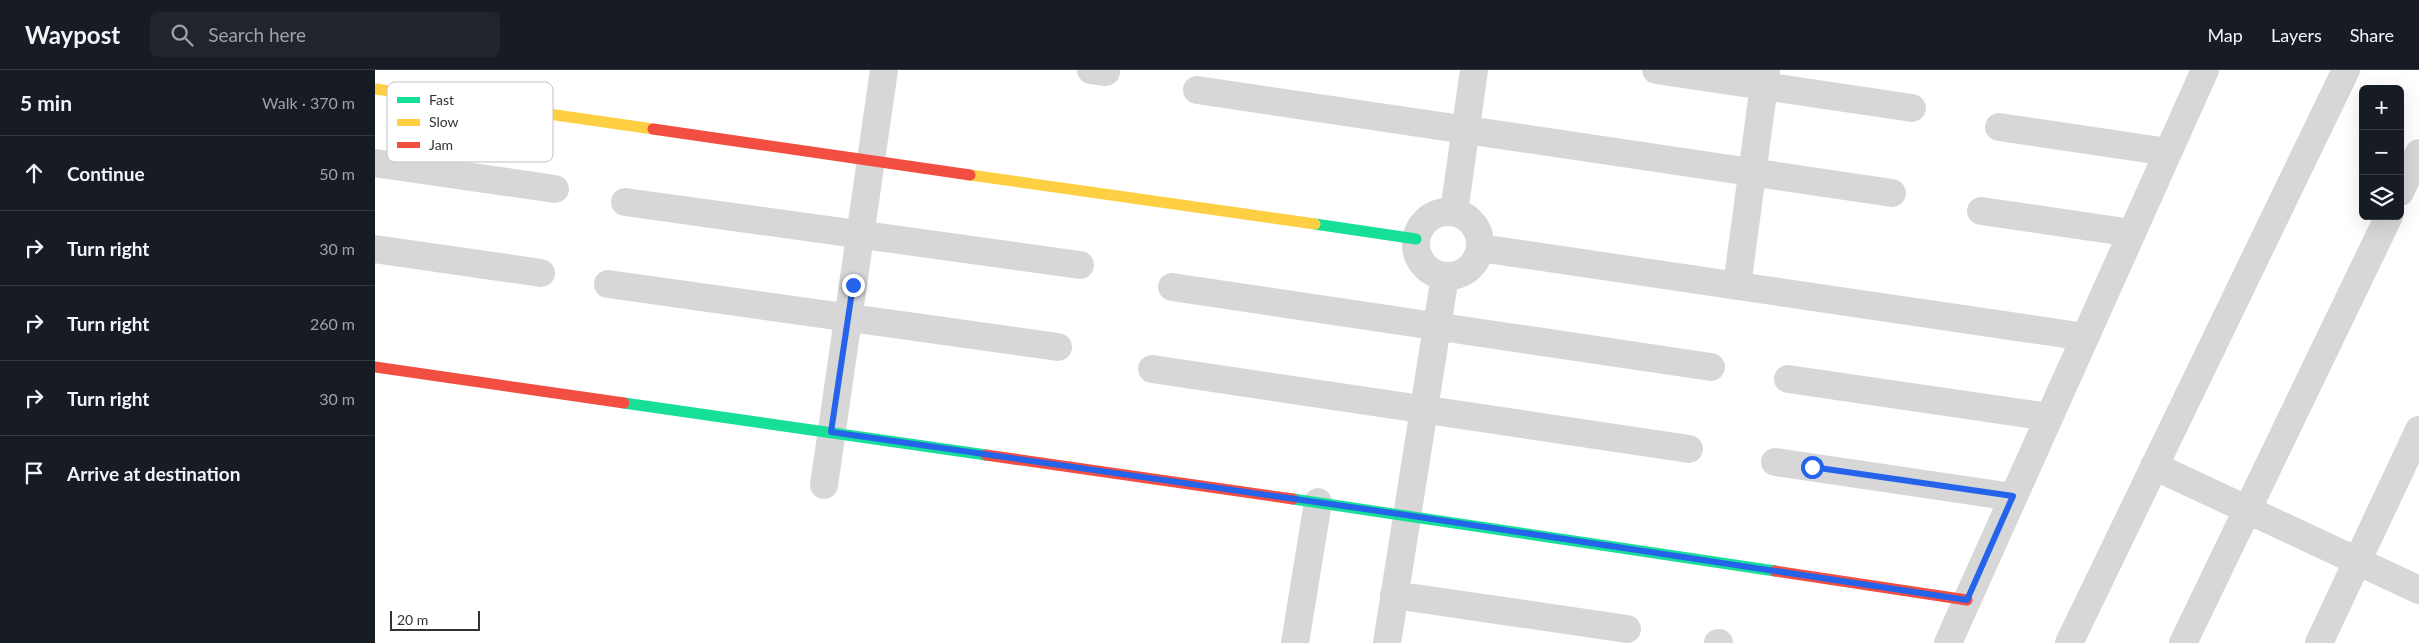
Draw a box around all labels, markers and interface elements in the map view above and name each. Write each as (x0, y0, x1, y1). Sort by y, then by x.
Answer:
search box (150, 12, 500, 57)
text: Waypost (25, 20, 120, 49)
icon: search (168, 21, 196, 49)
text: Search here (208, 23, 306, 46)
text: Map (2207, 24, 2243, 46)
text: Layers (2271, 24, 2322, 46)
text: Share (2350, 24, 2394, 46)
legend (387, 82, 553, 162)
map controls (2359, 85, 2404, 220)
button: + (2359, 85, 2404, 130)
text: 5 min (20, 90, 72, 115)
text: Fast (429, 91, 454, 108)
text: Walk · 370 m (262, 93, 355, 112)
text: Slow (429, 113, 459, 130)
button: − (2359, 130, 2404, 175)
text: Jam (429, 136, 453, 153)
icon: ahead (20, 159, 48, 187)
text: Continue (67, 162, 145, 185)
text: 50 m (319, 164, 355, 183)
button: layers (2359, 175, 2404, 220)
icon: right (20, 234, 48, 262)
text: Turn right (67, 237, 149, 260)
text: 30 m (319, 239, 355, 258)
route end (842, 274, 865, 297)
icon: right (20, 309, 48, 337)
text: Turn right (67, 312, 149, 335)
text: 260 m (310, 314, 355, 333)
icon: right (20, 384, 48, 412)
text: Turn right (67, 387, 149, 410)
text: 30 m (319, 389, 355, 408)
route start (1801, 456, 1824, 479)
icon: arrive (20, 459, 48, 487)
text: Arrive at destination (67, 462, 240, 485)
scale bar (390, 608, 480, 631)
text: 20 m (397, 611, 428, 628)

